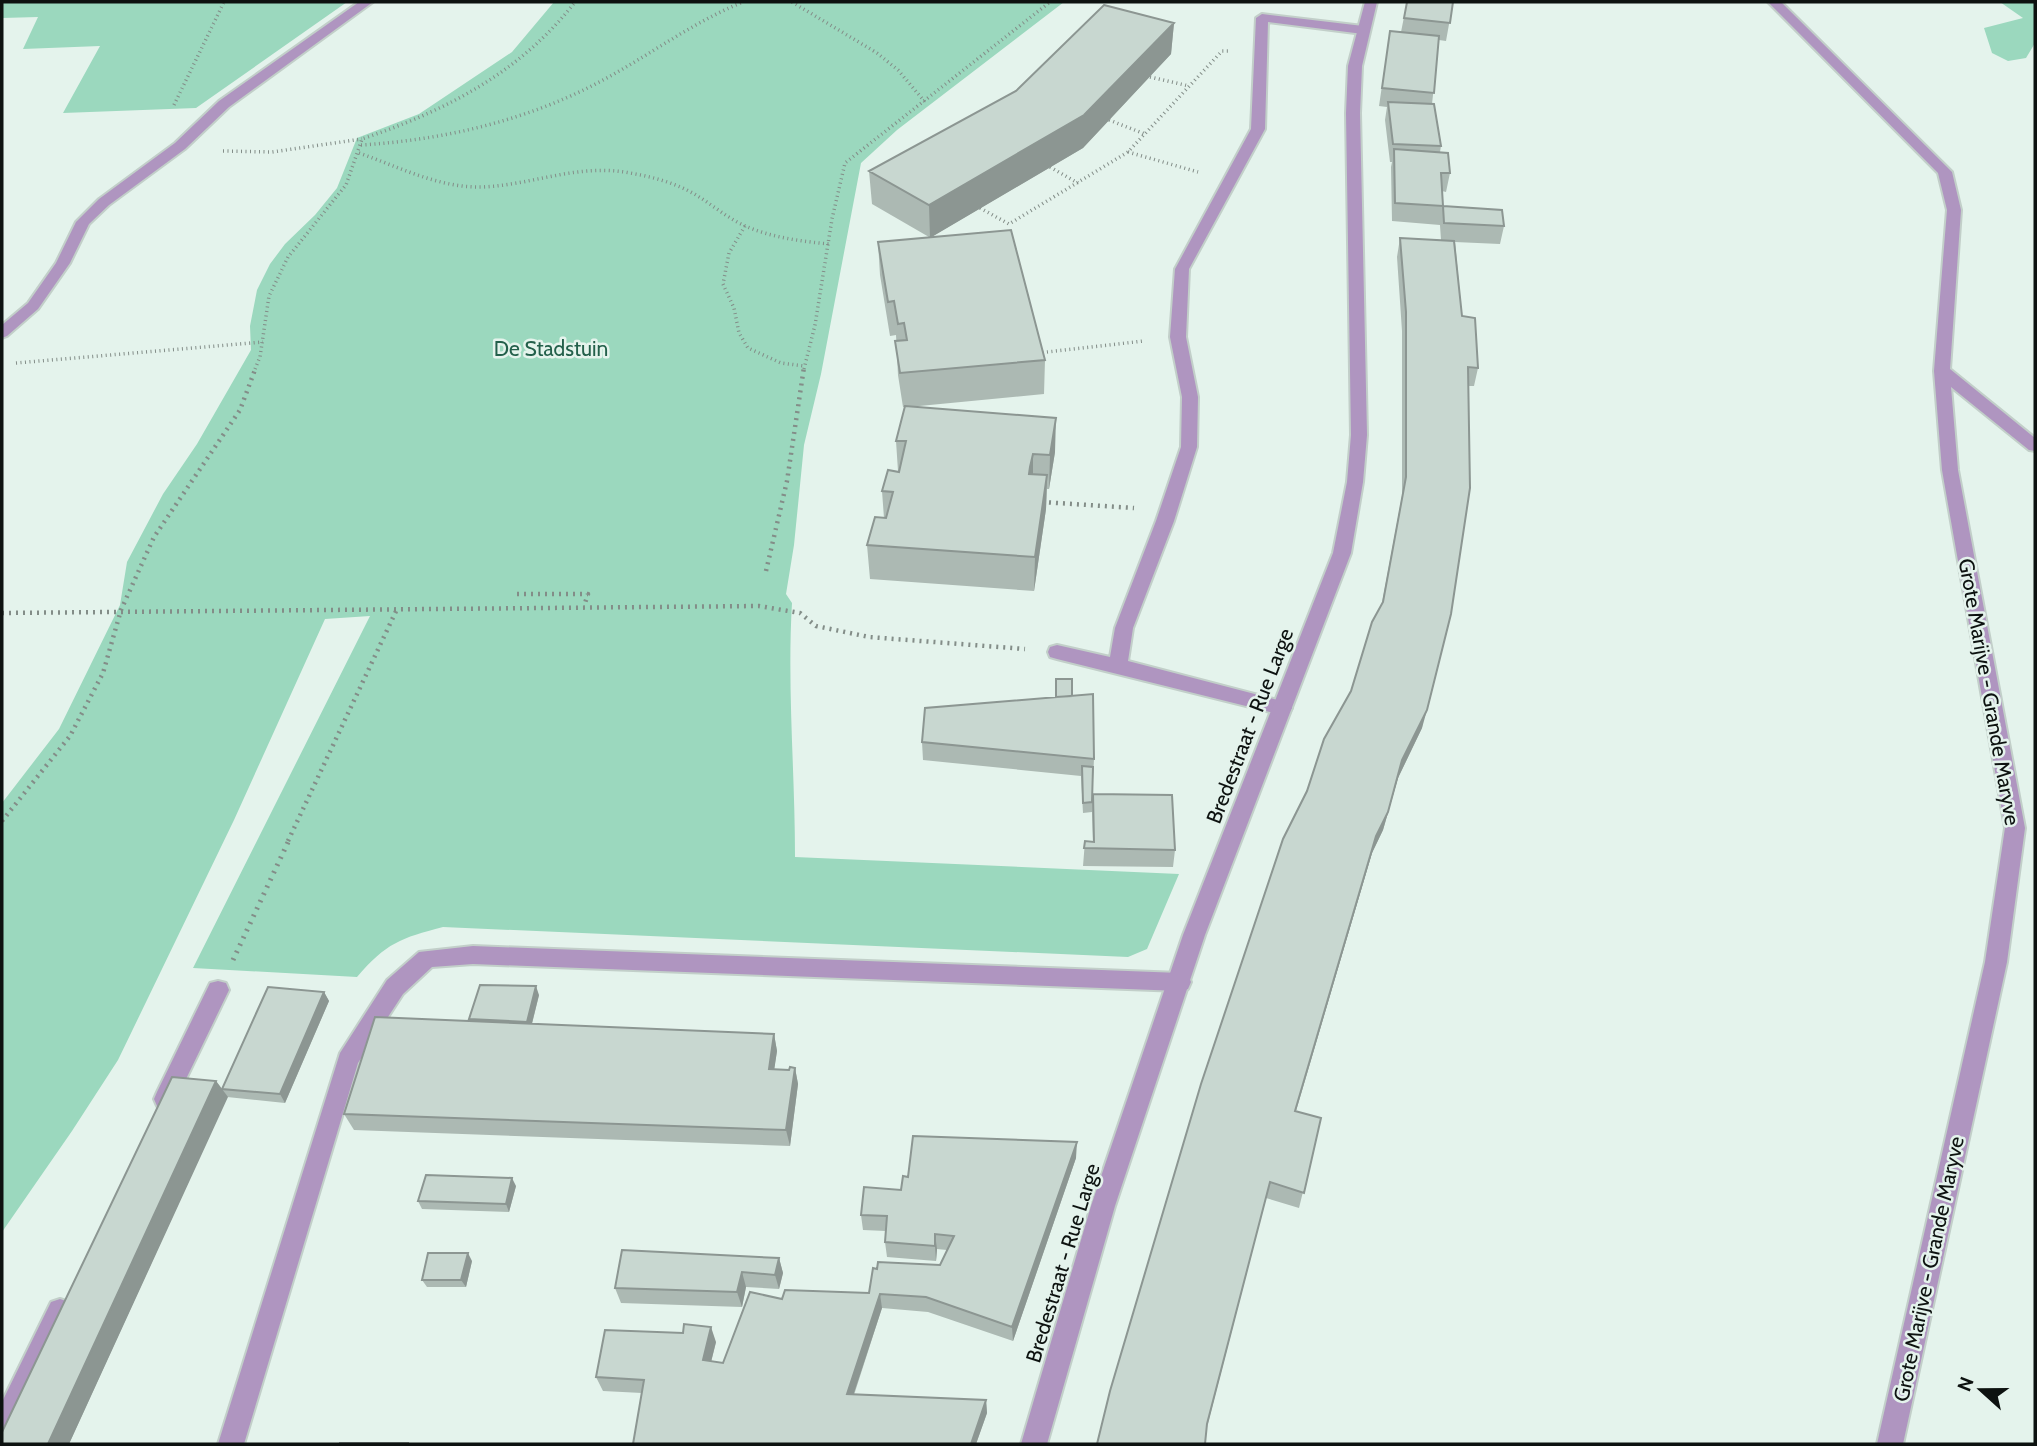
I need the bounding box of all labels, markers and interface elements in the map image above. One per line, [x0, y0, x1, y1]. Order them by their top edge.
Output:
park label: De Stadstuin [494, 336, 608, 361]
street label: Grote Marijve - Grande Maryve [1953, 557, 2025, 828]
street label: Bredestraat - Rue Large [1201, 625, 1298, 827]
street label: Grote Marijve - Grande Maryve [1888, 1134, 1970, 1404]
street label: Bredestraat - Rue Large [1020, 1160, 1105, 1365]
north arrow [1946, 1355, 2016, 1425]
text: N [1952, 1374, 1979, 1394]

